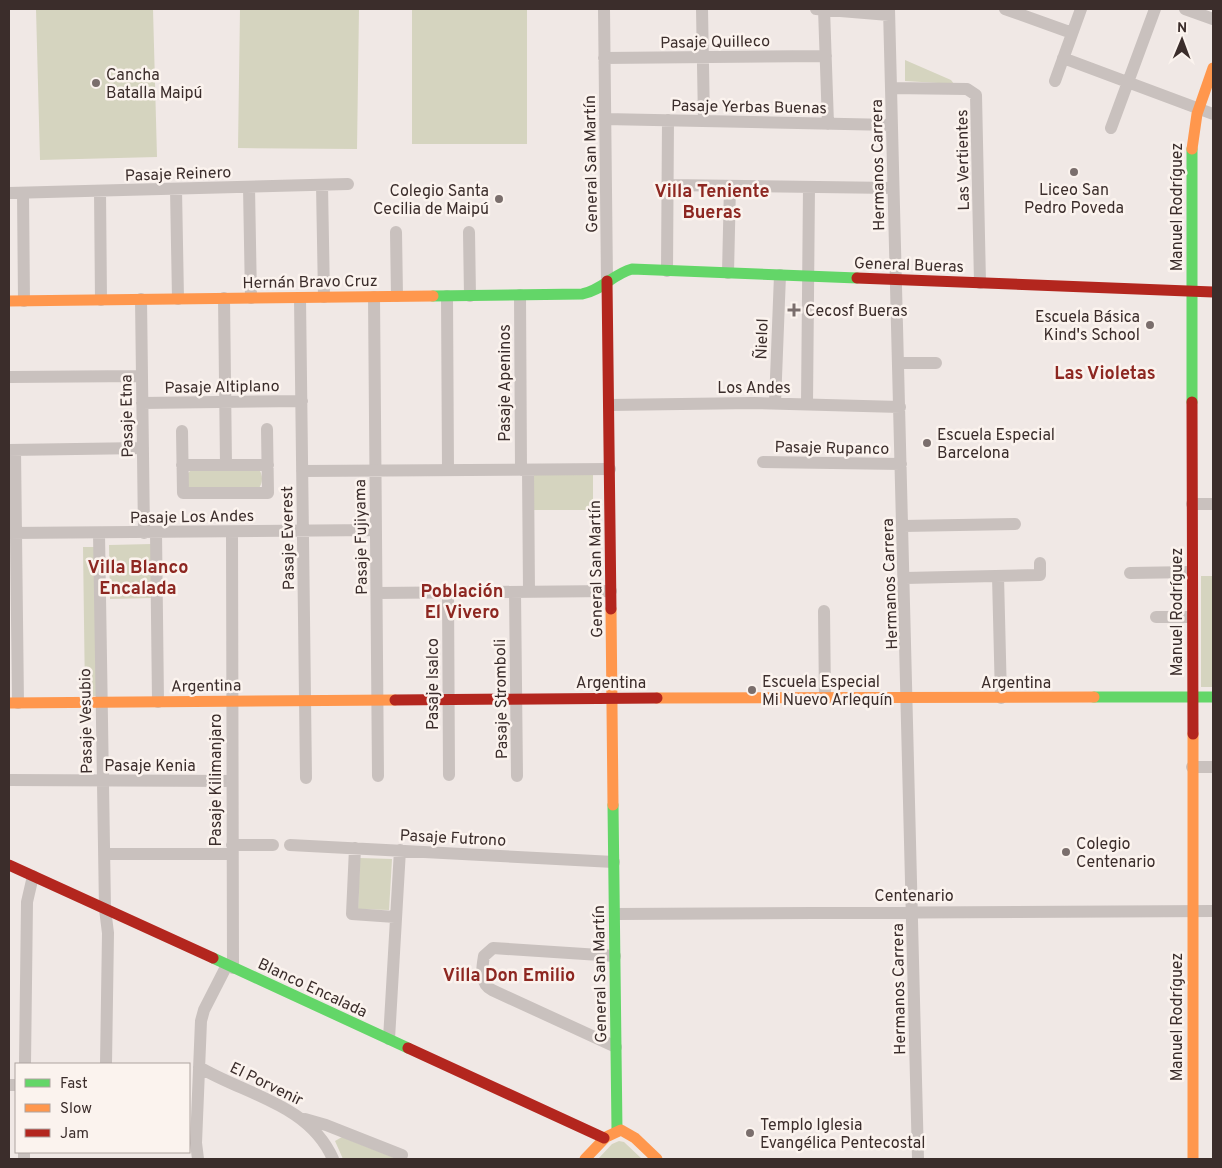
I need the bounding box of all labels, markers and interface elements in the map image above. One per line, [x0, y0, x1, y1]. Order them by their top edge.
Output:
north arrow [1157, 15, 1207, 65]
text: N [1177, 20, 1187, 37]
street label: Pasaje Quilleco [660, 32, 770, 54]
place label: Cancha Batalla Maipú [106, 66, 203, 104]
marker: Cancha Batalla Maipú [90, 77, 102, 89]
street label: General San Martín [581, 95, 603, 233]
street label: Pasaje Yerbas Buenas [671, 97, 827, 119]
street label: Hermanos Carrera [868, 99, 890, 231]
street label: Las Vertientes [953, 109, 975, 211]
street label: Manuel Rodríguez [1168, 143, 1188, 271]
street label: Pasaje Reinero [124, 163, 232, 187]
marker: Liceo San Pedro Poveda [1068, 166, 1080, 178]
district label: Villa Teniente Bueras [655, 181, 770, 225]
place label: Liceo San Pedro Poveda [1024, 181, 1124, 219]
place label: Colegio Santa Cecilia de Maipú [373, 182, 489, 220]
marker: Colegio Santa Cecilia de Maipú [493, 193, 505, 205]
street label: General Bueras [854, 254, 964, 278]
street label: Hernán Bravo Cruz [242, 272, 378, 294]
place label: Cecosf Bueras [805, 302, 908, 322]
marker: Cecosf Bueras [787, 303, 801, 317]
place label: Escuela Básica Kind's School [1035, 308, 1140, 346]
street label: Ñielol [749, 318, 774, 360]
marker: Escuela Básica Kind's School [1144, 319, 1156, 331]
street label: Pasaje Apeninos [496, 324, 516, 442]
district label: Las Violetas [1054, 363, 1156, 386]
street label: Pasaje Etna [117, 374, 139, 458]
street label: Pasaje Altiplano [164, 377, 280, 399]
street label: Los Andes [717, 379, 791, 399]
place label: Escuela Especial Barcelona [937, 426, 1055, 464]
marker: Escuela Especial Barcelona [921, 437, 933, 449]
street label: Pasaje Rupanco [775, 438, 889, 460]
street label: Pasaje Fujiyama [351, 479, 373, 595]
street label: Pasaje Everest [278, 486, 300, 590]
street label: General San Martín [586, 500, 608, 638]
street label: Pasaje Los Andes [130, 507, 254, 529]
street label: Hermanos Carrera [879, 518, 903, 650]
street label: Manuel Rodríguez [1168, 548, 1188, 676]
district label: Villa Blanco Encalada [88, 557, 188, 601]
district label: Población El Vivero [421, 581, 503, 625]
street label: Pasaje Isalco [424, 638, 444, 730]
street label: Pasaje Stromboli [491, 639, 513, 759]
street label: Pasaje Vesubio [76, 668, 98, 774]
place label: Escuela Especial Mi Nuevo Arlequín [762, 673, 893, 711]
street label: Argentina [576, 674, 646, 694]
street label: Argentina [981, 674, 1051, 694]
street label: Argentina [171, 676, 241, 698]
marker: Escuela Especial Mi Nuevo Arlequín [746, 684, 758, 696]
street label: Pasaje Kilimanjaro [207, 713, 227, 846]
street label: Pasaje Kenia [104, 757, 196, 777]
street label: Pasaje Futrono [399, 826, 507, 852]
place label: Colegio Centenario [1076, 835, 1156, 873]
marker: Colegio Centenario [1060, 846, 1072, 858]
street label: Centenario [874, 887, 954, 907]
street label: General San Martín [590, 905, 612, 1043]
street label: Hermanos Carrera [889, 923, 911, 1055]
street label: Manuel Rodríguez [1168, 953, 1188, 1081]
street label: Blanco Encalada [254, 955, 370, 1023]
district label: Villa Don Emilio [443, 965, 575, 988]
street label: El Porvenir [226, 1058, 306, 1111]
legend [15, 1063, 190, 1153]
text: Fast [60, 1075, 88, 1094]
text: Slow [60, 1100, 92, 1119]
place label: Templo Iglesia Evangélica Pentecostal [760, 1116, 925, 1154]
text: Jam [60, 1125, 89, 1144]
marker: Templo Iglesia Evangélica Pentecostal [744, 1127, 756, 1139]

